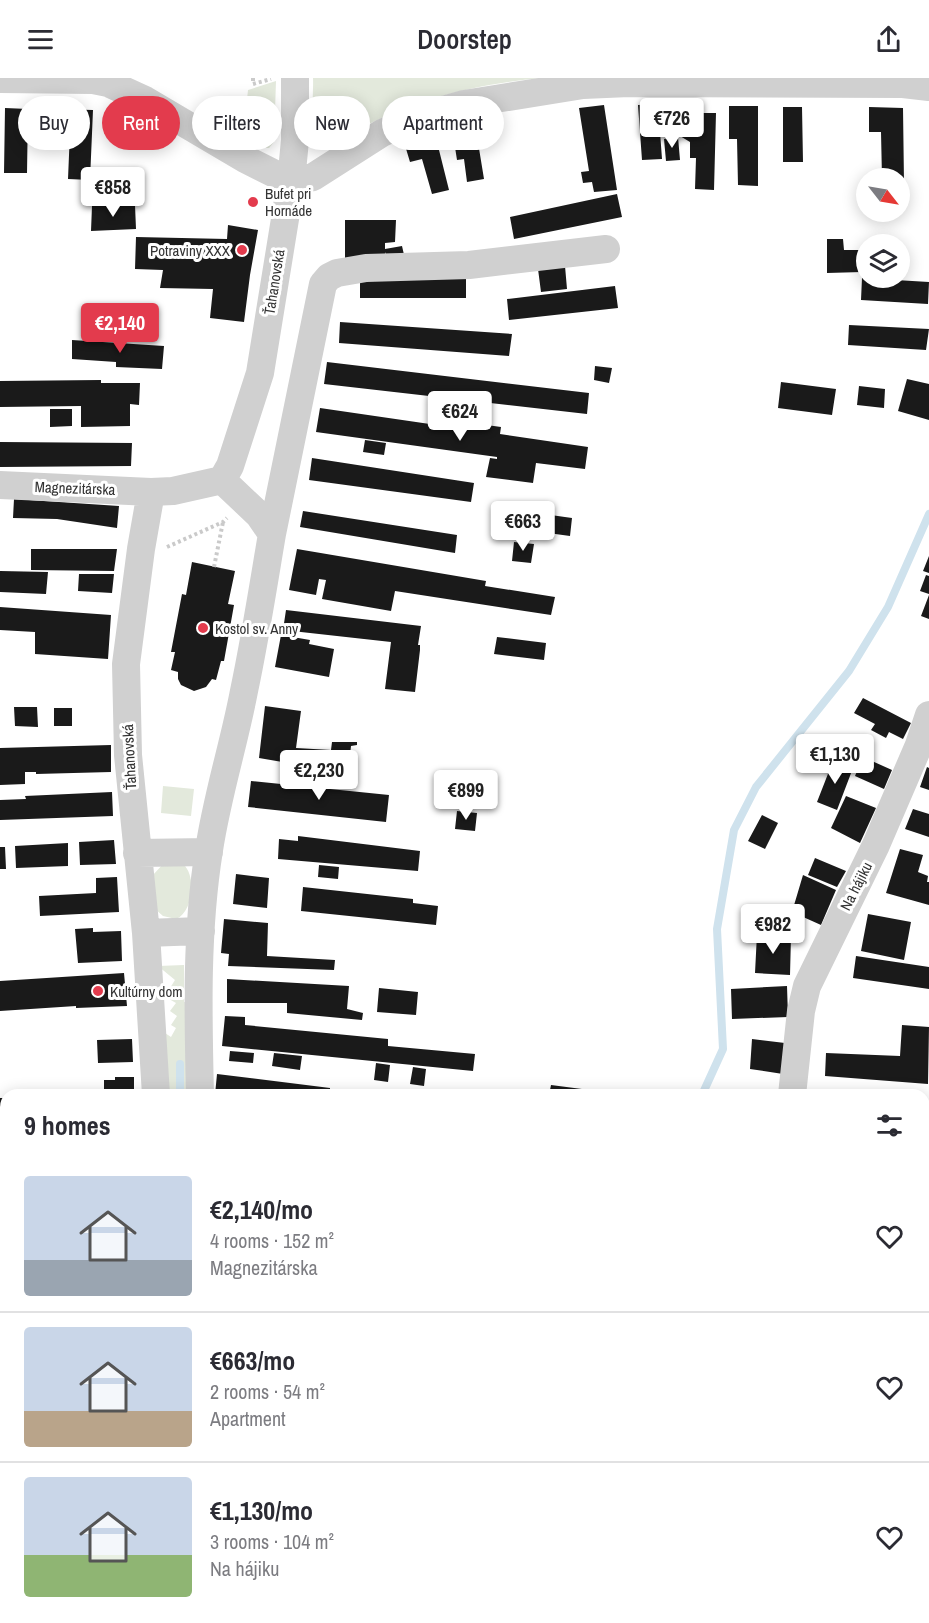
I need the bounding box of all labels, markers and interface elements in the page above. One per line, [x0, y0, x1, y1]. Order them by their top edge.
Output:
text: Doorstep [417, 21, 512, 57]
icon: menu [24, 23, 57, 56]
icon: share [872, 23, 905, 56]
chip: Buy [18, 96, 90, 150]
chip: Rent [102, 96, 180, 150]
chip: Filters [192, 96, 282, 150]
chip: New [294, 96, 370, 150]
chip: Apartment [382, 96, 504, 150]
pin: €726 [636, 98, 708, 149]
text: €726 [654, 104, 690, 131]
pin: €858 [77, 167, 149, 218]
north arrow [856, 168, 910, 222]
map controls [856, 168, 910, 288]
text: €858 [95, 173, 131, 200]
place label: Bufet pri Hornáde [265, 183, 312, 221]
marker: Bufet pri Hornáde [246, 195, 260, 209]
button: layers [856, 234, 910, 288]
place label: Potraviny XXX [150, 240, 231, 261]
marker: Potraviny XXX [235, 243, 249, 257]
street label: Ťahanovská [258, 248, 290, 316]
pin: €2,140 [71, 303, 169, 354]
text: €2,140 [95, 309, 145, 336]
pin: €624 [424, 391, 496, 442]
text: €624 [442, 397, 478, 424]
street label: Magnezitárska [34, 476, 116, 500]
pin: €663 [487, 501, 559, 552]
text: €663 [505, 507, 541, 534]
place label: Kostol sv. Anny [215, 618, 299, 639]
marker: Kostol sv. Anny [196, 621, 210, 635]
street label: Ťahanovská [117, 723, 141, 790]
pin: €1,130 [786, 734, 884, 785]
text: €1,130 [810, 740, 860, 767]
pin: €2,230 [270, 750, 368, 801]
text: €2,230 [294, 756, 344, 783]
pin: €899 [430, 770, 502, 821]
text: €899 [448, 776, 484, 803]
street label: Na hájiku [835, 858, 877, 914]
pin: €982 [737, 904, 809, 955]
text: €982 [755, 910, 791, 937]
place label: Kultúrny dom [110, 981, 182, 1002]
marker: Kultúrny dom [91, 984, 105, 998]
text: 9 homes [24, 1108, 111, 1143]
icon: filters [873, 1109, 906, 1142]
text: €2,140/mo [210, 1192, 313, 1227]
icon: home [72, 1200, 144, 1272]
icon: heart [873, 1220, 906, 1253]
text: 4 rooms · 152 m² [210, 1227, 334, 1254]
text: Magnezitárska [210, 1254, 318, 1281]
text: €663/mo [210, 1343, 295, 1378]
icon: home [72, 1351, 144, 1423]
icon: heart [873, 1371, 906, 1404]
text: 2 rooms · 54 m² [210, 1378, 325, 1405]
text: Apartment [210, 1405, 286, 1432]
text: €1,130/mo [210, 1493, 313, 1528]
icon: home [72, 1501, 144, 1573]
icon: heart [873, 1521, 906, 1554]
text: 3 rooms · 104 m² [210, 1528, 334, 1555]
text: Na hájiku [210, 1555, 279, 1582]

